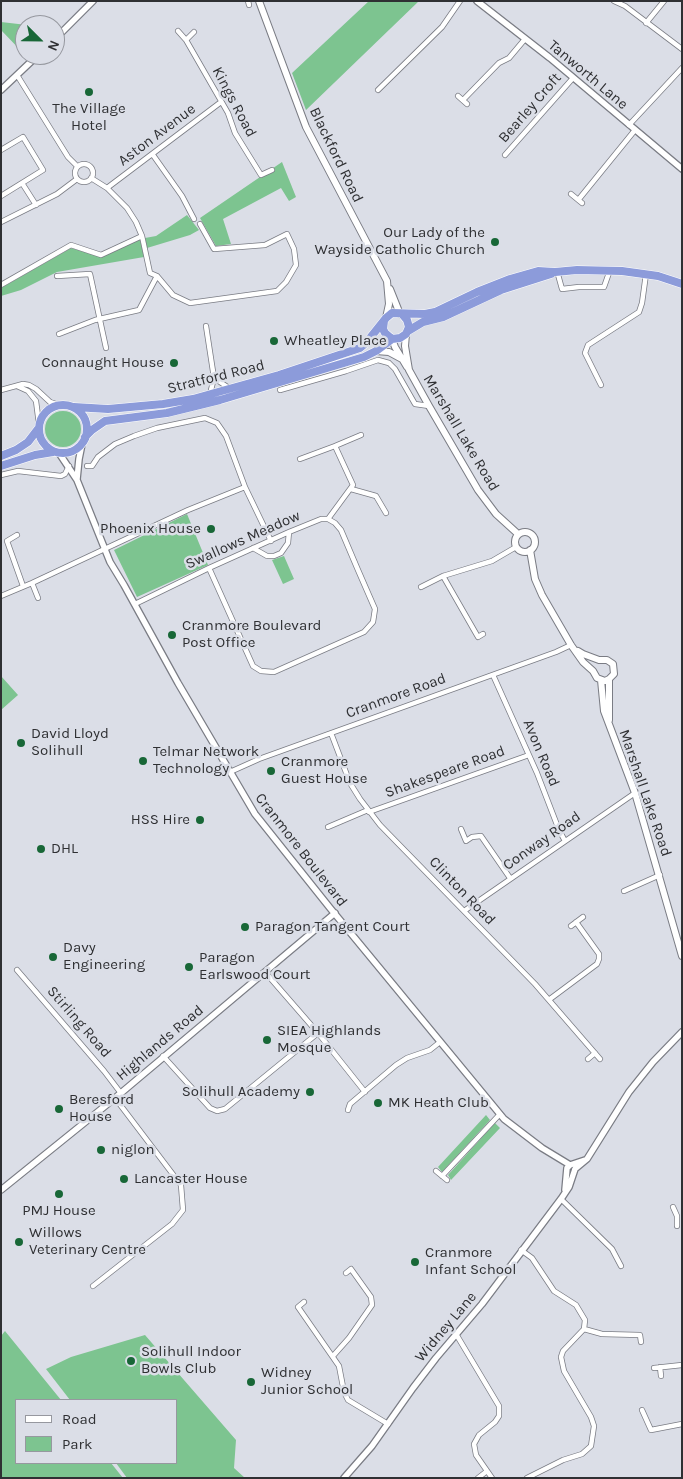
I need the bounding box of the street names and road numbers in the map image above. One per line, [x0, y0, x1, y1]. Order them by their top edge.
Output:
street label: Tanworth Lane [545, 37, 631, 113]
street label: Kings Road [208, 64, 260, 140]
street label: Bearley Croft [495, 69, 565, 147]
street label: Aston Avenue [115, 100, 199, 170]
street label: Blackford Road [305, 105, 367, 205]
street label: Stratford Road [165, 356, 267, 398]
street label: Marshall Lake Road [419, 371, 503, 495]
street label: Swallows Meadow [183, 507, 303, 573]
street label: Cranmore Road [343, 670, 449, 722]
street label: Avon Road [519, 717, 563, 789]
street label: Marshall Lake Road [615, 727, 675, 859]
street label: Shakespeare Road [383, 742, 507, 802]
street label: Cranmore Boulevard [251, 790, 351, 910]
street label: Conway Road [500, 808, 584, 874]
street label: Clinton Road [425, 853, 499, 929]
street label: Stirling Road [43, 983, 115, 1061]
street label: Highlands Road [113, 1001, 207, 1085]
street label: Widney Lane [411, 1288, 481, 1366]

